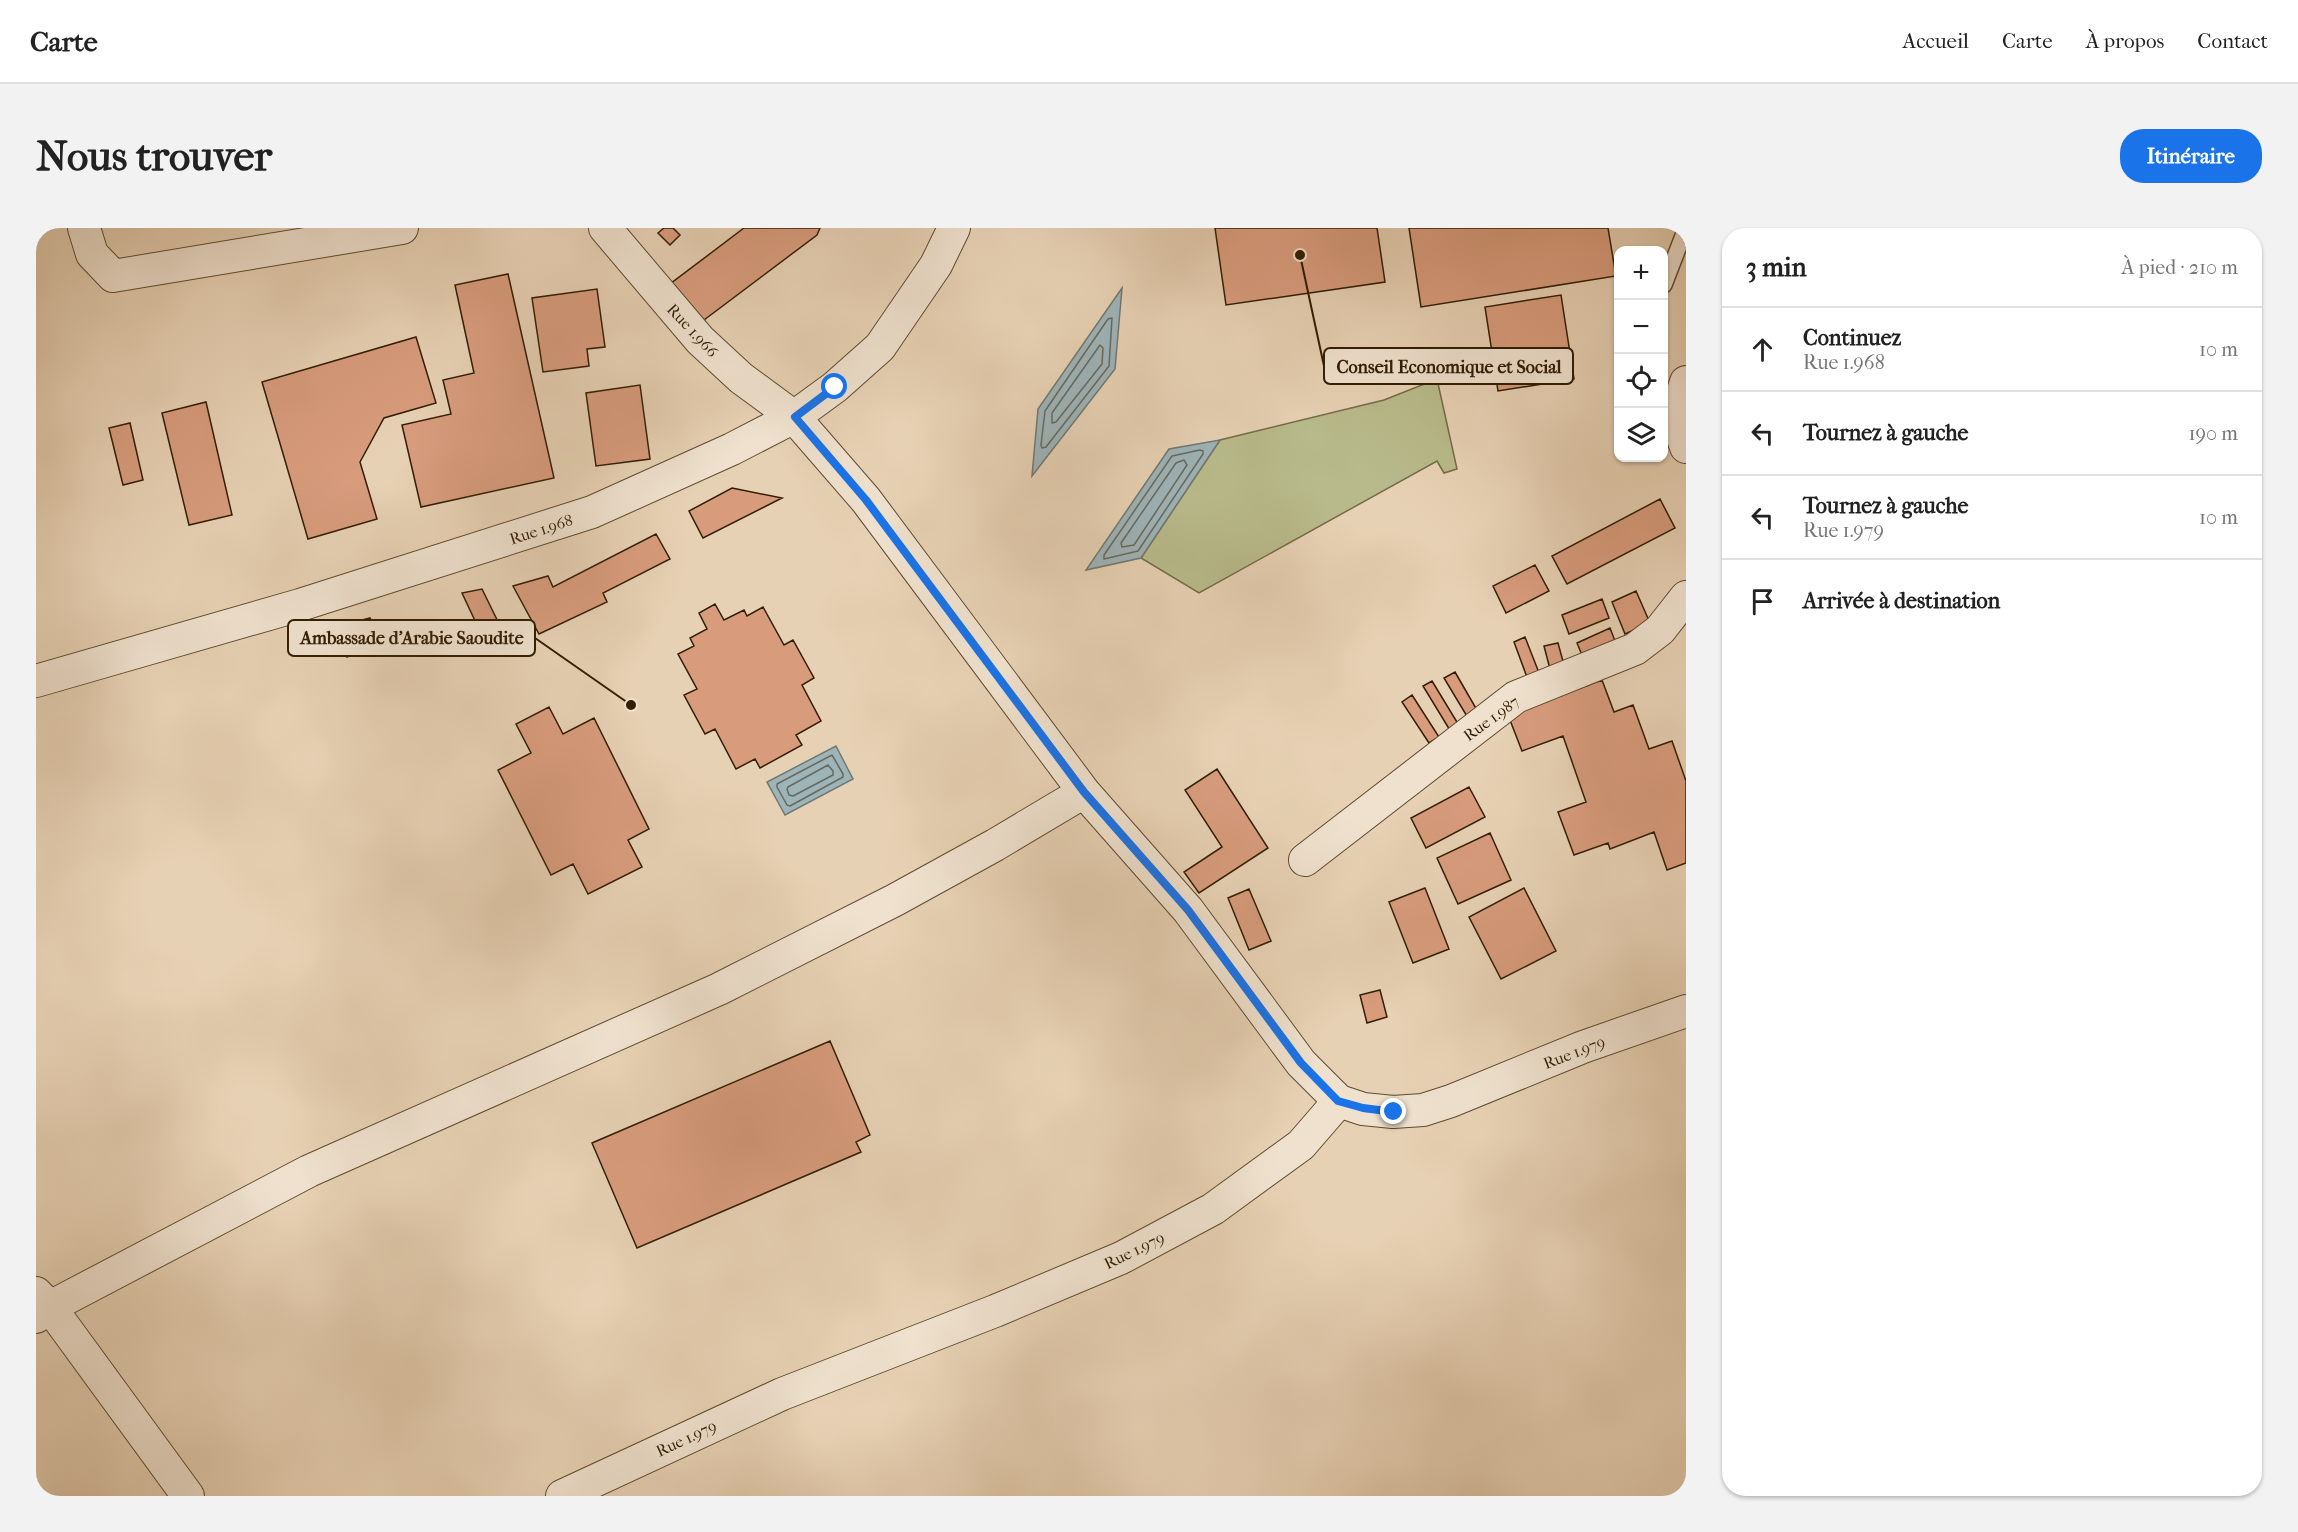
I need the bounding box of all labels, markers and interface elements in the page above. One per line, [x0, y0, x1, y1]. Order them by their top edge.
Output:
text: Carte [30, 25, 98, 58]
text: Accueil [1903, 29, 1969, 53]
text: Carte [2002, 29, 2053, 53]
text: À propos [2086, 29, 2164, 53]
text: Contact [2197, 29, 2268, 53]
button: Itinéraire [2120, 129, 2262, 183]
text: Nous trouver [36, 132, 272, 181]
map controls [1614, 246, 1668, 462]
button: + [1614, 246, 1668, 300]
text: 3 min [1746, 252, 1807, 283]
text: À pied · 210 m [2122, 256, 2238, 279]
street label: Rue 1.966 [663, 300, 722, 361]
button: − [1614, 300, 1668, 354]
text: Continuez [1803, 325, 1901, 351]
icon: ahead [1746, 333, 1779, 366]
text: 10 m [2199, 338, 2238, 361]
callout: Conseil Economique et Social [1324, 348, 1573, 384]
text: Rue 1.968 [1803, 351, 1885, 374]
button: locate [1614, 354, 1668, 408]
text: Conseil Economique et Social [1336, 357, 1563, 378]
route start [821, 373, 847, 399]
button: layers [1614, 408, 1668, 462]
icon: left [1746, 417, 1779, 450]
text: Tournez à gauche [1803, 420, 1968, 446]
text: 190 m [2188, 422, 2238, 445]
text: Tournez à gauche [1803, 493, 1968, 519]
icon: left [1746, 501, 1779, 534]
text: 10 m [2199, 506, 2238, 529]
street label: Rue 1.968 [507, 510, 575, 549]
text: Rue 1.979 [1803, 519, 1884, 542]
icon: arrive [1746, 585, 1779, 618]
text: Arrivée à destination [1803, 588, 2000, 614]
callout: Ambassade d'Arabie Saoudite [288, 620, 535, 656]
text: Ambassade d'Arabie Saoudite [299, 628, 524, 649]
street label: Rue 1.987 [1460, 692, 1523, 745]
street label: Rue 1.979 [1541, 1032, 1608, 1073]
route end [1380, 1098, 1406, 1124]
street label: Rue 1.979 [1101, 1228, 1167, 1273]
street label: Rue 1.979 [653, 1416, 720, 1461]

